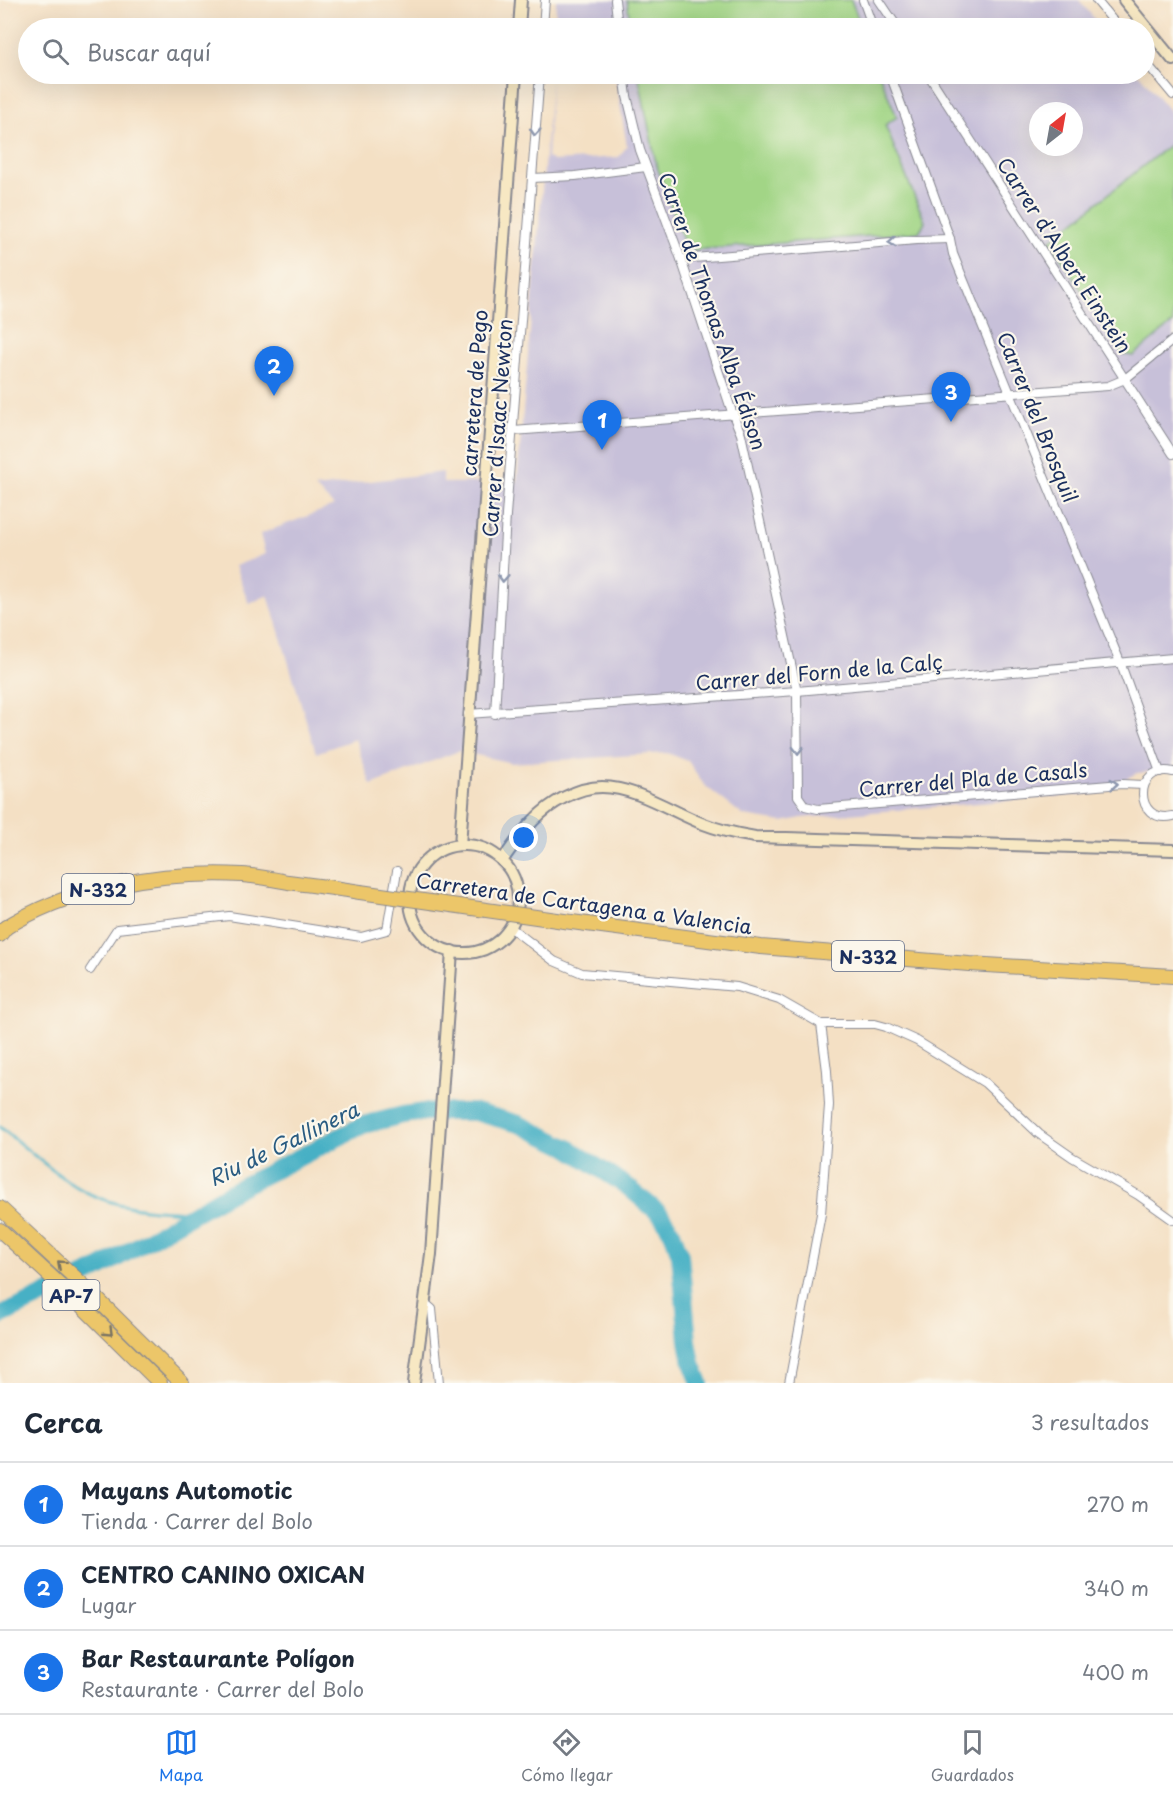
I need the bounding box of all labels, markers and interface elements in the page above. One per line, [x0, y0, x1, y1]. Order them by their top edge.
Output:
search box [18, 18, 1155, 84]
icon: search [39, 35, 72, 68]
text: Buscar aquí [87, 35, 211, 68]
north arrow [1029, 102, 1083, 156]
one-way arrow [529, 127, 542, 136]
street label: Carrer d'Albert Einstein [990, 151, 1140, 359]
street label: Carrer de Thomas Alba Édison [651, 168, 775, 454]
one-way arrow [887, 235, 896, 248]
street label: carretera de Pego [453, 309, 495, 477]
street label: Carrer d'Isaac Newton [474, 318, 520, 538]
street label: Carrer del Brosquil [990, 327, 1086, 507]
pin: 2 [254, 346, 294, 396]
pin: 3 [932, 372, 970, 422]
pin: 1 [582, 400, 622, 450]
one-way arrow [496, 573, 509, 582]
street label: Carrer del Forn de la Calç [694, 646, 944, 698]
one-way arrow [792, 745, 804, 754]
street label: Carrer del Pla de Casals [858, 754, 1088, 804]
one-way arrow [1110, 778, 1119, 791]
your location [509, 823, 538, 852]
street label: Carretera de Cartagena a Valencia [414, 865, 755, 942]
road number: N-332 [62, 874, 134, 904]
road number: N-332 [832, 941, 904, 971]
water label: Riu de Gallinera [202, 1092, 365, 1193]
one-way arrow [57, 1260, 68, 1271]
road number: AP-7 [42, 1280, 100, 1310]
one-way arrow [101, 1324, 112, 1335]
text: Cerca [24, 1403, 103, 1442]
text: 3 resultados [1031, 1407, 1149, 1437]
text: Mayans Automotic [81, 1473, 292, 1506]
text: 1 [39, 1489, 48, 1519]
text: 270 m [1086, 1489, 1149, 1519]
text: Tienda · Carrer del Bolo [81, 1506, 313, 1536]
text: CENTRO CANINO OXICAN [81, 1557, 365, 1590]
text: 2 [36, 1573, 51, 1603]
text: 340 m [1084, 1573, 1149, 1603]
text: Lugar [81, 1590, 136, 1620]
text: Bar Restaurante Polígon [81, 1641, 355, 1674]
text: 3 [37, 1657, 50, 1687]
text: 400 m [1082, 1657, 1149, 1687]
text: Restaurante · Carrer del Bolo [81, 1674, 364, 1704]
tab: Mapa [159, 1726, 203, 1786]
tab: Cómo llegar [521, 1726, 613, 1786]
tab: Guardados [931, 1726, 1014, 1786]

